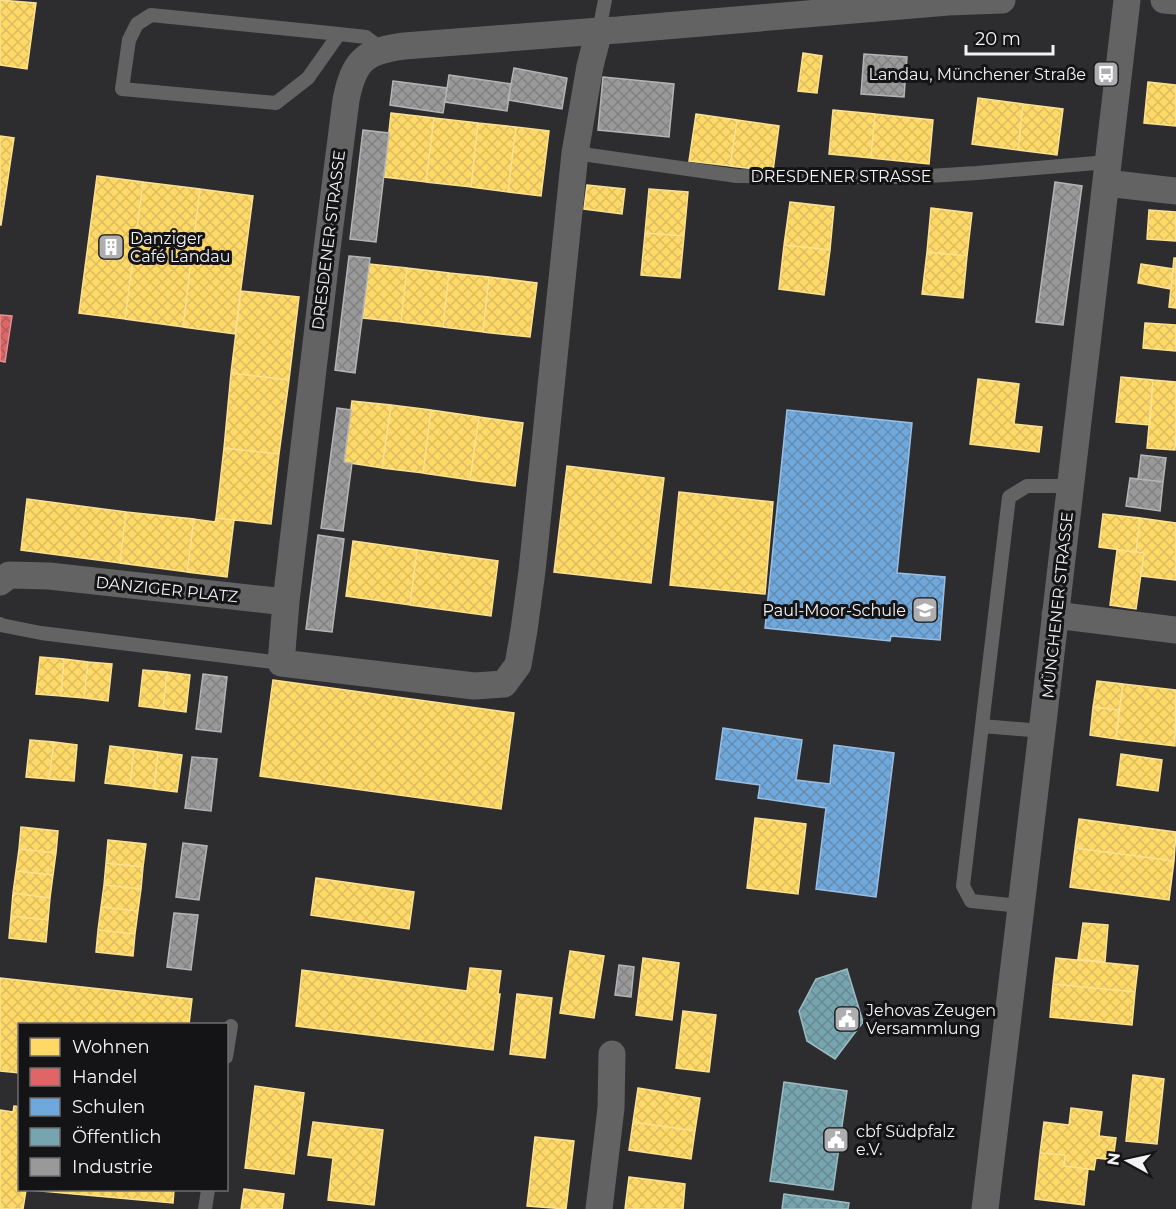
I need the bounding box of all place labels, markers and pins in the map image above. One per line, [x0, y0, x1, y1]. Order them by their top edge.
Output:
bus stop icon: Landau, Münchener Straße [1091, 59, 1121, 89]
place label: Landau, Münchener Straße [869, 65, 1086, 84]
place label: Danziger Café Landau [130, 229, 231, 266]
building icon: Danziger Café Landau [96, 232, 126, 262]
school or university icon: Paul-Moor-Schule [910, 595, 940, 625]
place label: Paul-Moor-Schule [762, 601, 906, 620]
place label: Jehovas Zeugen Versammlung [865, 1001, 996, 1038]
public building icon: Jehovas Zeugen Versammlung [832, 1004, 862, 1034]
place label: cbf Südpfalz e.V. [856, 1122, 955, 1159]
public building icon: cbf Südpfalz e.V. [821, 1125, 851, 1155]

